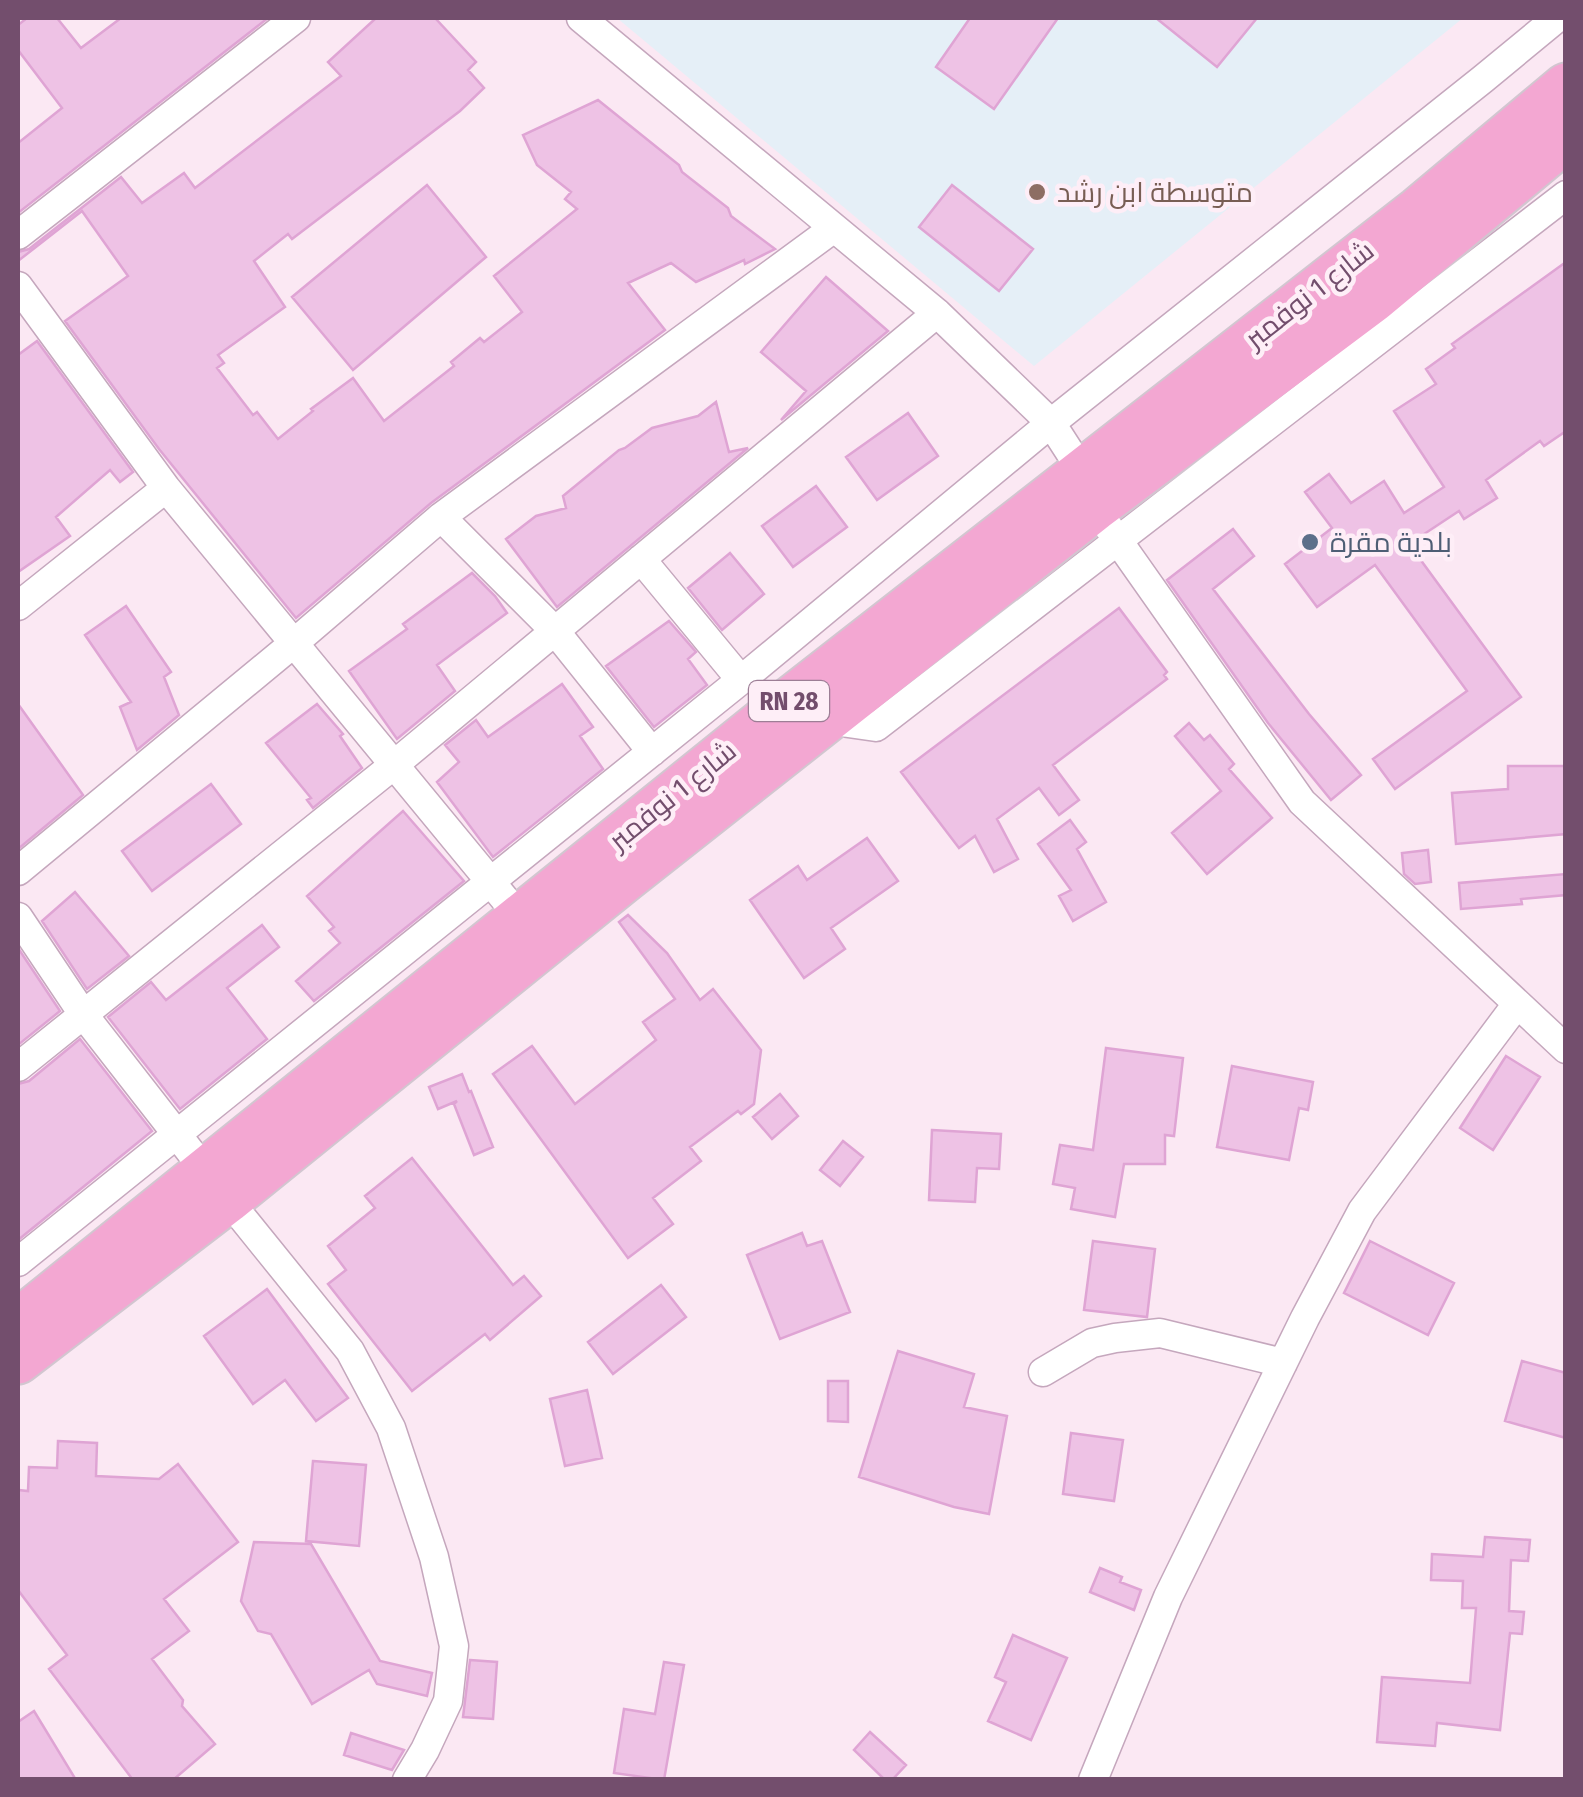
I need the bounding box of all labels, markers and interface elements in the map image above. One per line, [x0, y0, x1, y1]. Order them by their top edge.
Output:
place label: متوسطة ابن رشد [1057, 176, 1253, 209]
marker: متوسطة ابن رشد [1026, 181, 1048, 203]
street label: شارع 1 نوفمبر [1237, 234, 1382, 358]
place label: بلدية مقرة [1330, 526, 1452, 559]
marker: بلدية مقرة [1299, 531, 1321, 553]
road number: RN 28 [749, 681, 829, 721]
street label: شارع 1 نوفمبر [600, 734, 744, 860]

